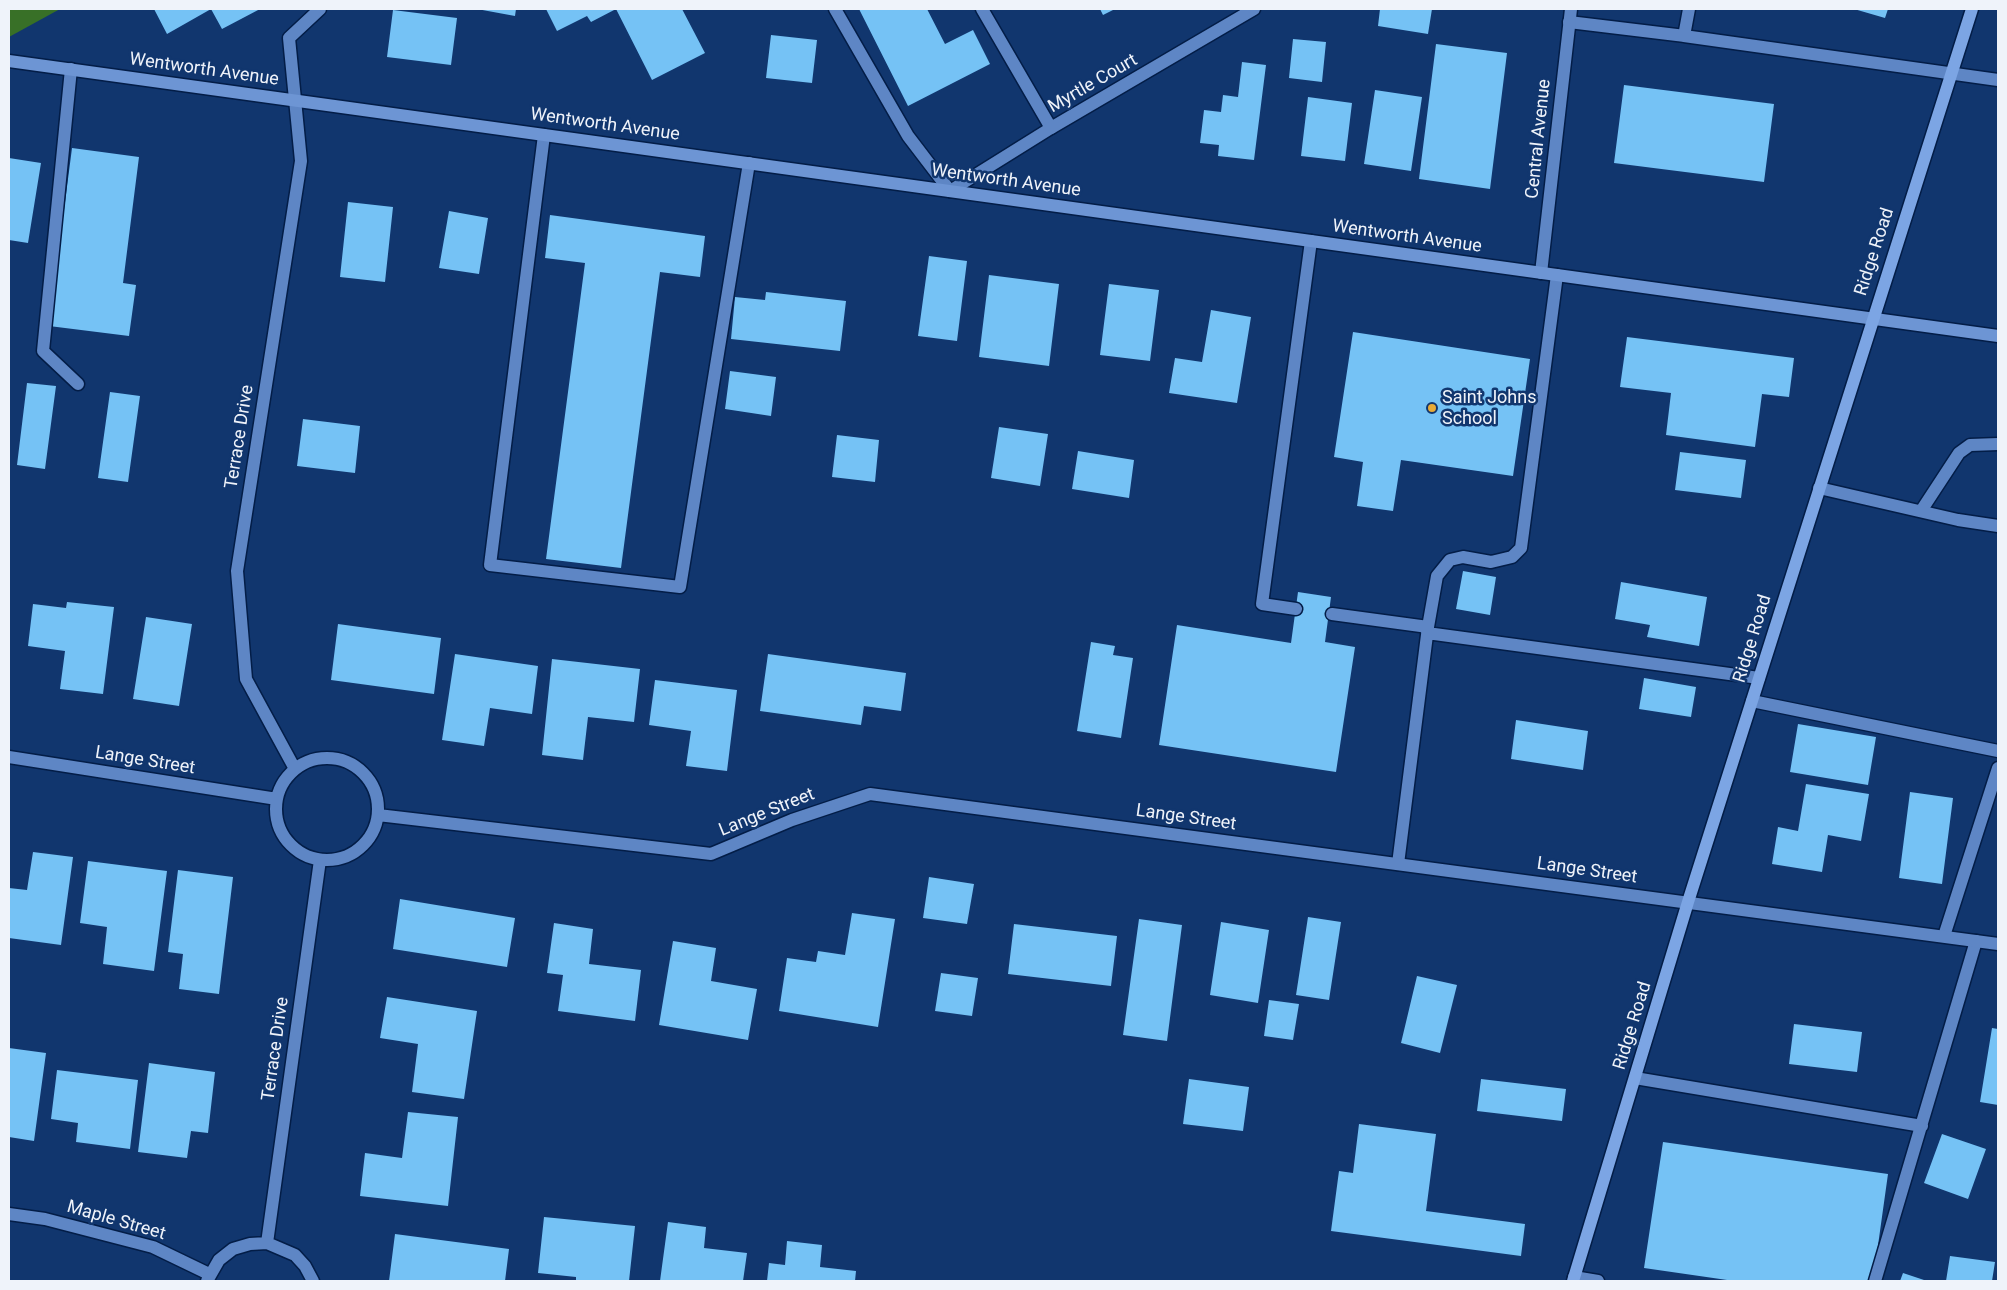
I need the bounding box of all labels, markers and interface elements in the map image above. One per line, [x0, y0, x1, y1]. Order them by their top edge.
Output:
street label: Wentworth Avenue [128, 49, 280, 91]
street label: Myrtle Court [1045, 50, 1141, 118]
street label: Central Avenue [1522, 78, 1556, 200]
street label: Wentworth Avenue [529, 104, 681, 146]
street label: Wentworth Avenue [930, 160, 1082, 202]
street label: Ridge Road [1851, 205, 1899, 299]
street label: Wentworth Avenue [1331, 216, 1483, 258]
street label: Terrace Drive [221, 383, 259, 491]
place label: Saint Johns School [1442, 387, 1536, 429]
marker: Saint Johns School [1426, 402, 1438, 414]
street label: Ridge Road [1729, 592, 1777, 686]
street label: Lange Street [93, 742, 197, 780]
street label: Lange Street [716, 784, 818, 842]
street label: Lange Street [1134, 800, 1238, 836]
street label: Lange Street [1535, 853, 1639, 889]
street label: Ridge Road [1609, 979, 1657, 1073]
street label: Terrace Drive [258, 996, 294, 1102]
street label: Maple Street [64, 1197, 168, 1245]

